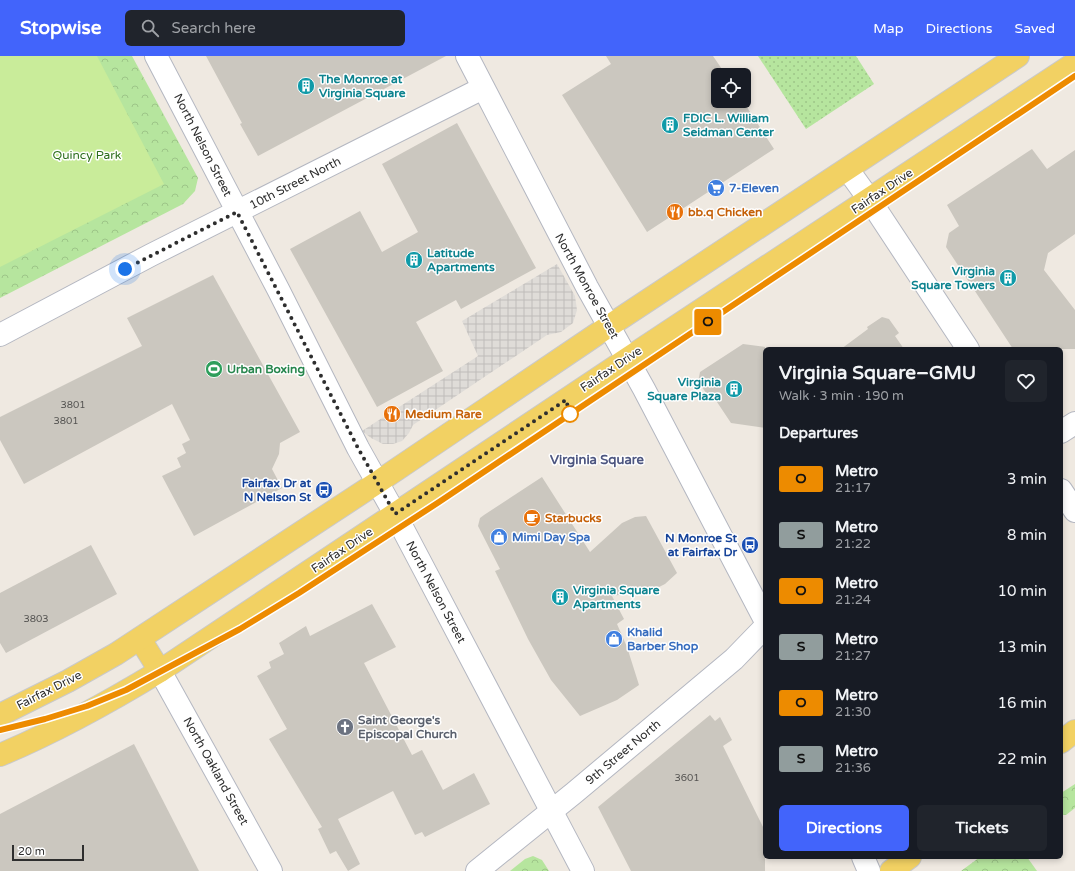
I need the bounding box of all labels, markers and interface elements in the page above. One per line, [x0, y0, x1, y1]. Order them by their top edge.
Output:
search box [125, 10, 405, 46]
text: Stopwise [20, 17, 101, 39]
icon: search [139, 17, 161, 39]
text: Search here [171, 19, 256, 37]
text: Map [873, 20, 904, 37]
text: Directions [926, 20, 993, 37]
text: Saved [1015, 20, 1055, 37]
map controls [711, 68, 751, 108]
button: locate [711, 68, 751, 108]
place label: The Monroe at Virginia Square [318, 72, 406, 101]
building icon: The Monroe at Virginia Square [296, 76, 316, 96]
street label: North Nelson Street [171, 91, 235, 199]
place label: FDIC L. William Seidman Center [683, 111, 774, 139]
building icon: FDIC L. William Seidman Center [660, 115, 680, 135]
park label: Quincy Park [53, 148, 122, 162]
street label: 10th Street North [247, 154, 343, 212]
street label: Fairfax Drive [849, 165, 916, 217]
supermarket icon: 7-Eleven [706, 178, 726, 198]
place label: 7-Eleven [729, 181, 779, 195]
restaurant icon: bb.q Chicken [665, 202, 685, 222]
place label: bb.q Chicken [688, 205, 762, 220]
street label: North Monroe Street [552, 231, 622, 341]
place label: Latitude Apartments [427, 246, 495, 275]
building icon: Latitude Apartments [404, 250, 424, 270]
your location [115, 259, 135, 279]
place label: Virginia Square Towers [911, 264, 995, 293]
building icon: Virginia Square Towers [998, 268, 1018, 288]
line badge: O [695, 309, 721, 335]
text: O [702, 313, 714, 330]
street label: Fairfax Drive [578, 343, 645, 395]
sports icon: Urban Boxing [204, 359, 224, 379]
button: heart [1005, 360, 1047, 402]
place label: Urban Boxing [227, 362, 305, 377]
text: Virginia Square–GMU [779, 362, 976, 384]
place label: Virginia Square Plaza [647, 375, 721, 404]
building icon: Virginia Square Plaza [724, 379, 744, 399]
text: Walk · 3 min · 190 m [779, 388, 904, 404]
house number: 3801 [60, 399, 86, 411]
restaurant icon: Medium Rare [382, 404, 402, 424]
unlabelled marker [561, 405, 579, 423]
place label: Medium Rare [405, 407, 482, 421]
house number: 3801 [53, 415, 79, 427]
text: Departures [779, 424, 858, 442]
district label: Virginia Square [550, 452, 645, 468]
text: Metro [835, 462, 878, 480]
text: O [795, 470, 807, 487]
text: 3 min [1007, 470, 1047, 488]
place label: Fairfax Dr at N Nelson St [242, 476, 311, 504]
bus stop icon: Fairfax Dr at N Nelson St [314, 480, 334, 500]
text: 21:17 [835, 480, 871, 496]
cafe icon: Starbucks [522, 508, 542, 528]
place label: Starbucks [545, 511, 602, 525]
text: Metro [835, 518, 878, 536]
street label: Fairfax Drive [309, 524, 376, 576]
text: S [797, 526, 805, 543]
text: 8 min [1007, 526, 1047, 544]
shop icon: Mimi Day Spa [489, 527, 509, 547]
place label: Mimi Day Spa [512, 530, 591, 545]
place label: N Monroe St at Fairfax Dr [665, 531, 737, 559]
bus stop icon: N Monroe St at Fairfax Dr [740, 535, 760, 555]
text: 21:22 [835, 536, 871, 552]
street label: North Nelson Street [403, 539, 469, 646]
text: Metro [835, 574, 878, 592]
text: O [795, 582, 807, 599]
text: 10 min [998, 582, 1047, 600]
place label: Virginia Square Apartments [573, 583, 660, 612]
building icon: Virginia Square Apartments [550, 587, 570, 607]
text: 21:24 [835, 592, 871, 608]
house number: 3803 [23, 613, 49, 625]
place label: Khalid Barber Shop [627, 625, 699, 654]
shop icon: Khalid Barber Shop [604, 629, 624, 649]
text: Metro [835, 630, 878, 648]
text: S [797, 638, 805, 655]
text: 13 min [998, 638, 1047, 656]
text: 21:27 [835, 648, 871, 664]
street label: Fairfax Drive [14, 668, 84, 712]
text: Metro [835, 686, 878, 704]
text: O [795, 694, 807, 711]
text: 16 min [998, 694, 1047, 712]
text: 21:30 [835, 704, 871, 720]
place label: Saint George's Episcopal Church [358, 713, 457, 742]
street label: North Oakland Street [180, 715, 252, 828]
church icon: Saint George's Episcopal Church [335, 717, 355, 737]
street label: 9th Street North [583, 717, 663, 787]
text: Metro [835, 742, 878, 760]
text: S [797, 750, 805, 767]
text: 22 min [998, 750, 1047, 768]
text: 21:36 [835, 760, 871, 776]
house number: 3601 [674, 772, 700, 784]
button: Directions [779, 805, 909, 851]
button: Tickets [917, 805, 1047, 851]
scale bar [12, 843, 84, 862]
text: 20 m [18, 845, 45, 858]

